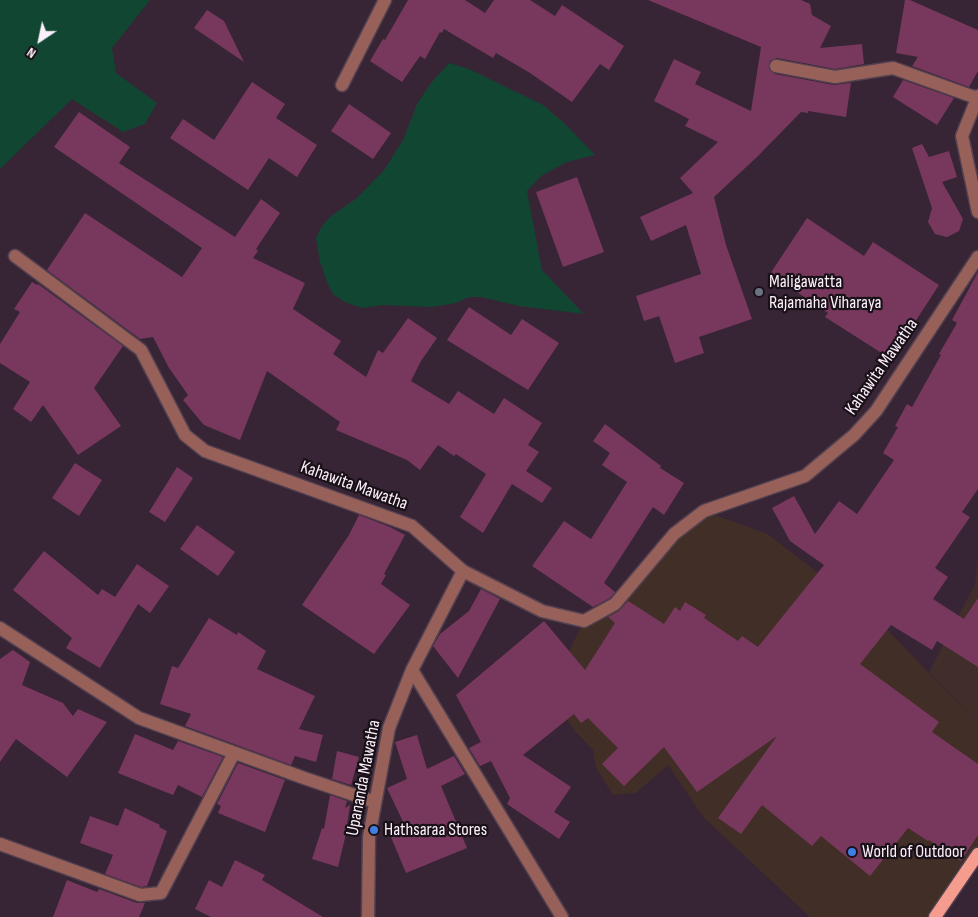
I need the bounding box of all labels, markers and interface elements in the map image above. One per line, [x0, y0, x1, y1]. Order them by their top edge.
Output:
north arrow [15, 15, 65, 65]
text: N [23, 44, 39, 62]
place label: Maligawatta Rajamaha Viharaya [769, 271, 882, 314]
marker: Maligawatta Rajamaha Viharaya [753, 286, 765, 298]
street label: Kahawita Mawatha [841, 315, 923, 419]
street label: Kahawita Mawatha [297, 457, 411, 515]
street label: Upananda Mawatha [342, 718, 386, 838]
place label: Hathsaraa Stores [384, 819, 487, 841]
marker: Hathsaraa Stores [368, 824, 380, 836]
place label: World of Outdoor [862, 841, 965, 863]
marker: World of Outdoor [846, 846, 858, 858]

